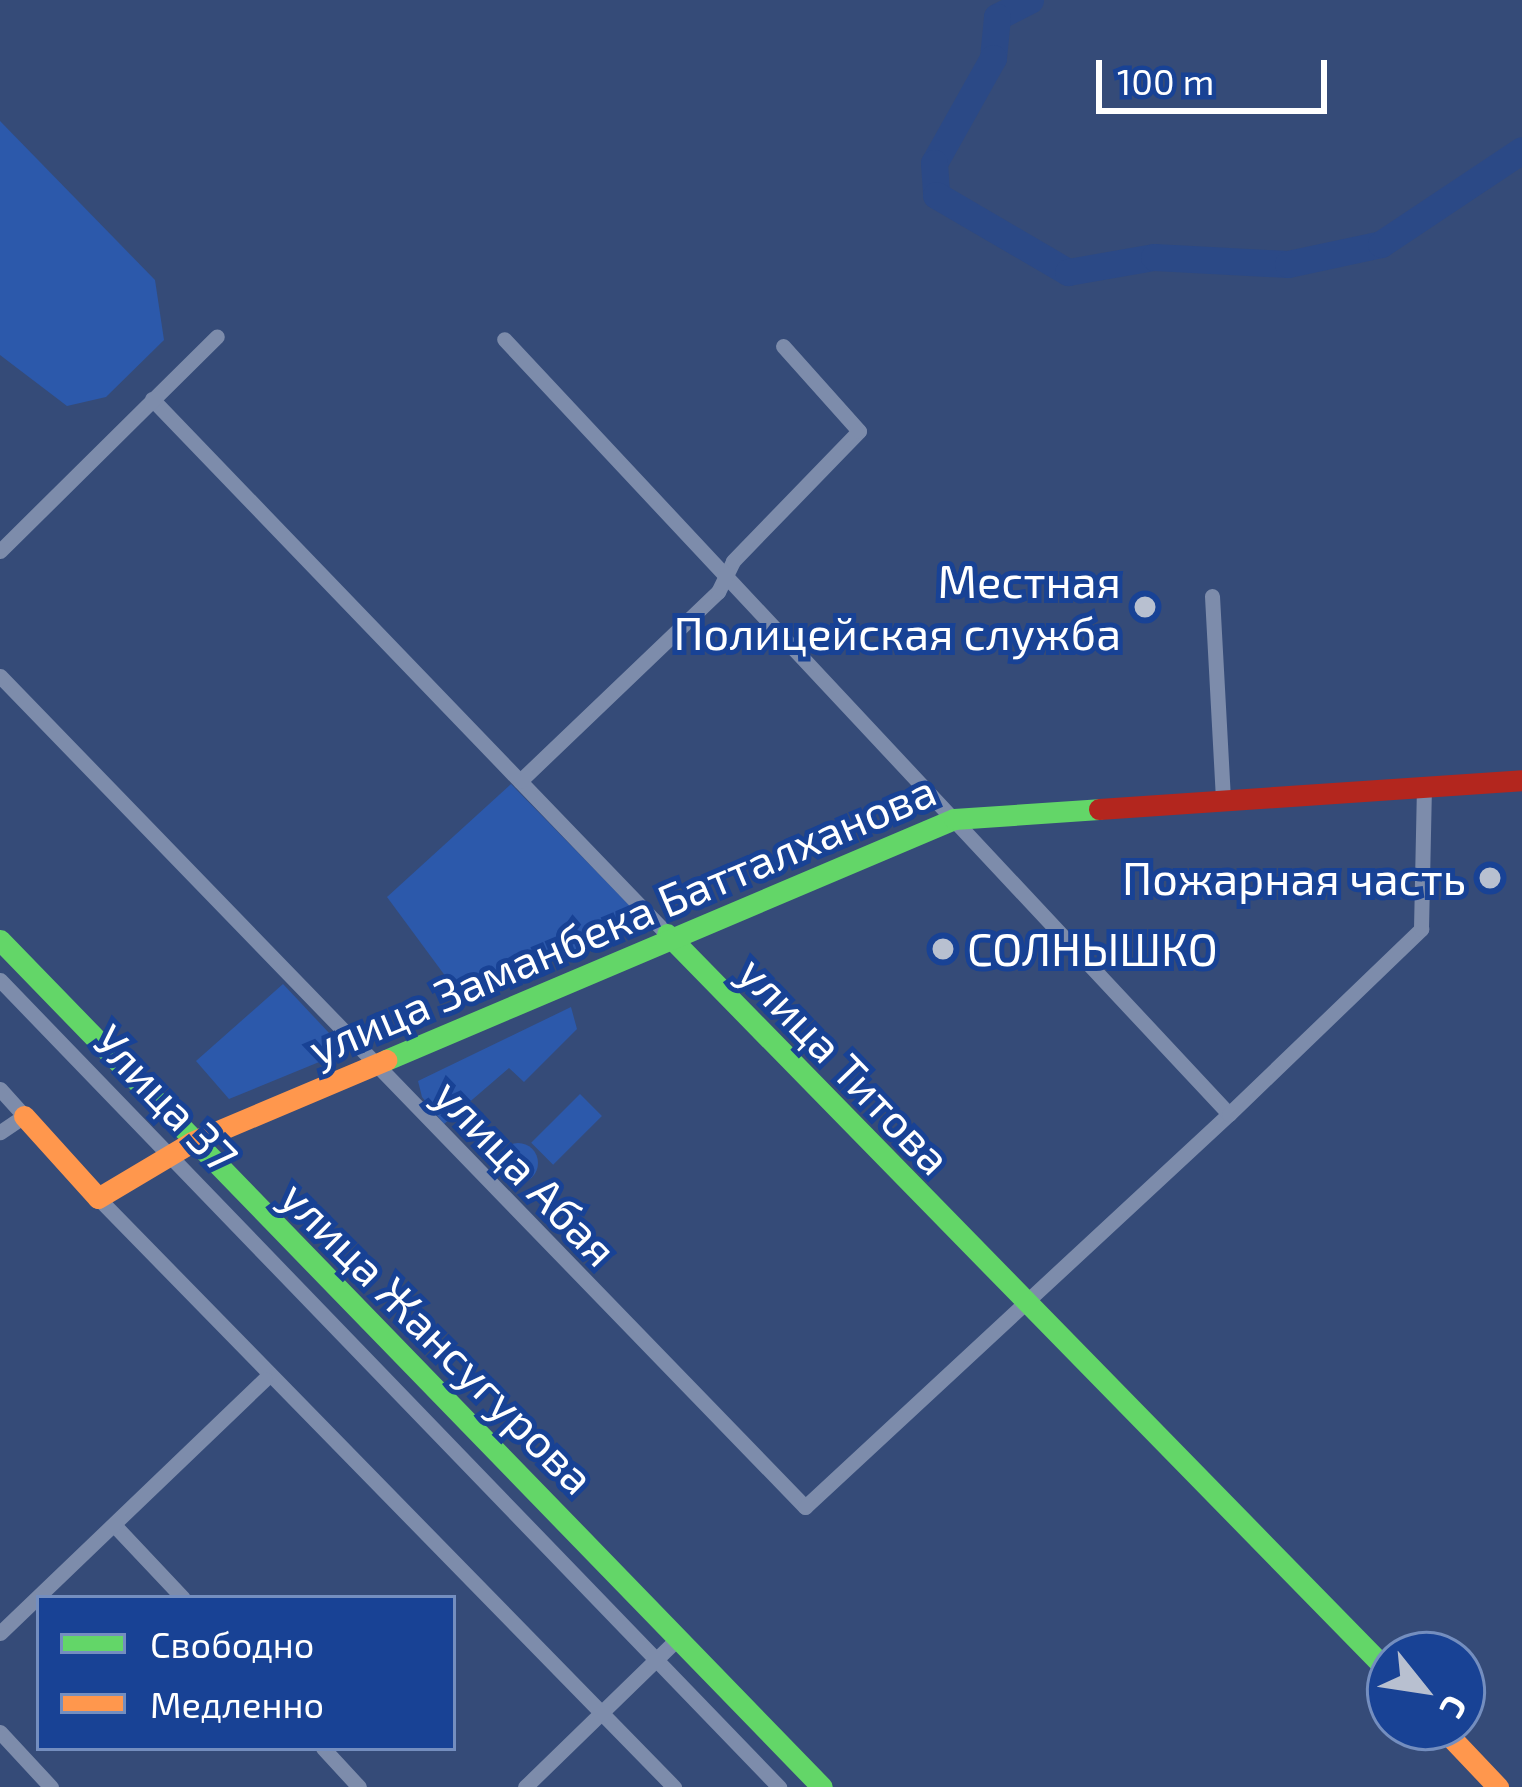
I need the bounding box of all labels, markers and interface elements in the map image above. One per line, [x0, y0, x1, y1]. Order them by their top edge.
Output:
scale bar [1102, 36, 1333, 110]
text: 100 m [1117, 59, 1214, 102]
place label: Местная Полицейская служба [673, 554, 1121, 660]
marker: Местная Полицейская служба [1132, 594, 1158, 620]
street label: улица Заманбека Батталханова [301, 762, 943, 1076]
place label: Пожарная часть [1122, 851, 1466, 905]
marker: Пожарная часть [1477, 865, 1503, 891]
place label: СОЛНЫШКО [967, 922, 1218, 976]
marker: СОЛНЫШКО [930, 936, 956, 962]
street label: улица Титова [728, 945, 962, 1185]
street label: Улица 37 [83, 1013, 249, 1183]
street label: улица Абая [424, 1067, 628, 1277]
street label: улица Жансугурова [270, 1169, 606, 1505]
legend [36, 1595, 456, 1751]
text: Свободно [150, 1622, 314, 1665]
north arrow [1366, 1631, 1486, 1751]
text: Медленно [150, 1682, 324, 1725]
text: С [1432, 1689, 1477, 1726]

